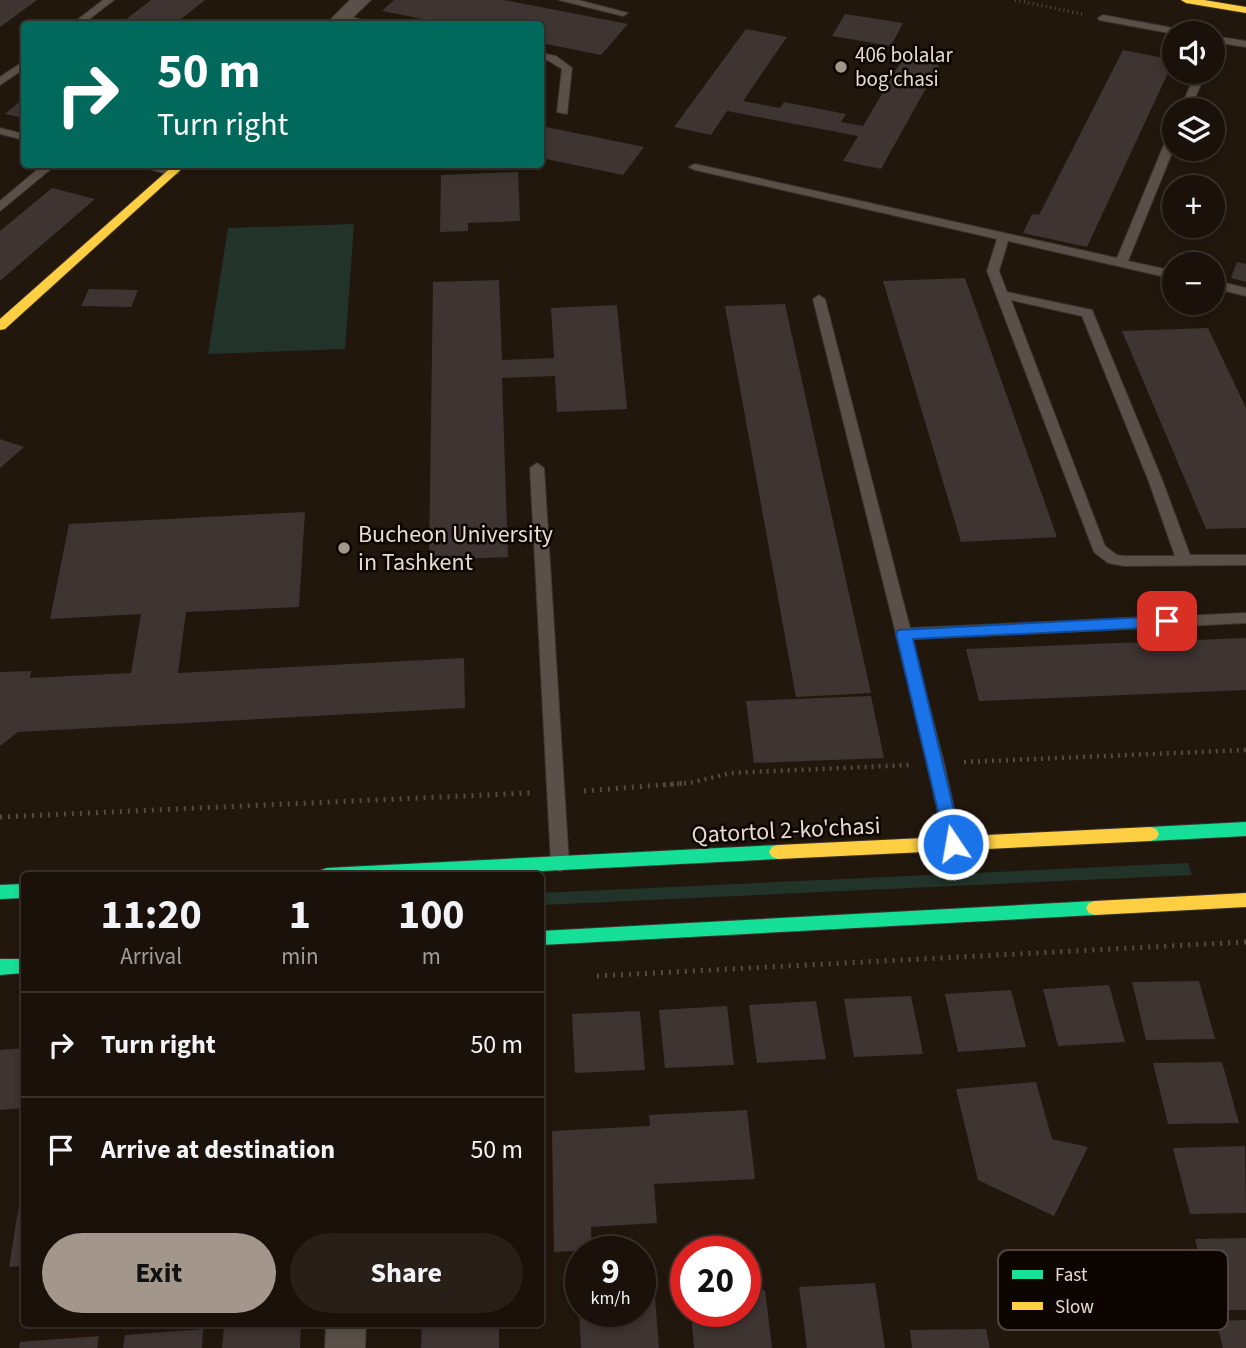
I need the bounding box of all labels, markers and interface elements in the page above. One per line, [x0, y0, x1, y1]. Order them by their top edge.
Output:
map controls [1162, 21, 1225, 315]
button: sound [1162, 21, 1225, 84]
text: 50 m [157, 37, 261, 107]
place label: 406 bolalar bog'chasi [855, 40, 953, 94]
icon: right [42, 49, 133, 140]
marker: 406 bolalar bog'chasi [833, 59, 849, 75]
button: layers [1162, 98, 1225, 161]
text: Turn right [157, 102, 288, 148]
button: + [1162, 175, 1225, 238]
button: − [1162, 252, 1225, 315]
place label: Bucheon University in Tashkent [358, 517, 553, 580]
marker: Bucheon University in Tashkent [336, 540, 352, 556]
pin [1137, 591, 1197, 651]
icon: arrive [1148, 602, 1186, 640]
position arrow [916, 807, 990, 881]
street label: Qatortol 2-ko'chasi [691, 808, 881, 853]
text: 11:20 [100, 885, 202, 945]
text: 1 [289, 885, 311, 945]
text: 100 [398, 885, 465, 945]
text: Arrival [120, 940, 182, 973]
text: min [281, 940, 319, 973]
text: m [422, 940, 441, 973]
icon: right [42, 1026, 80, 1064]
text: Turn right [101, 1026, 216, 1063]
text: 50 m [470, 1026, 523, 1063]
icon: arrive [42, 1131, 80, 1169]
text: Arrive at destination [101, 1131, 335, 1168]
text: 50 m [470, 1131, 523, 1168]
button: Exit [42, 1233, 276, 1313]
button: Share [290, 1233, 523, 1313]
speed limit sign: 20 [670, 1236, 761, 1327]
text: 9 [601, 1247, 620, 1297]
legend [998, 1250, 1228, 1330]
text: Fast [1055, 1262, 1088, 1289]
text: km/h [591, 1286, 630, 1311]
text: Slow [1055, 1294, 1094, 1321]

